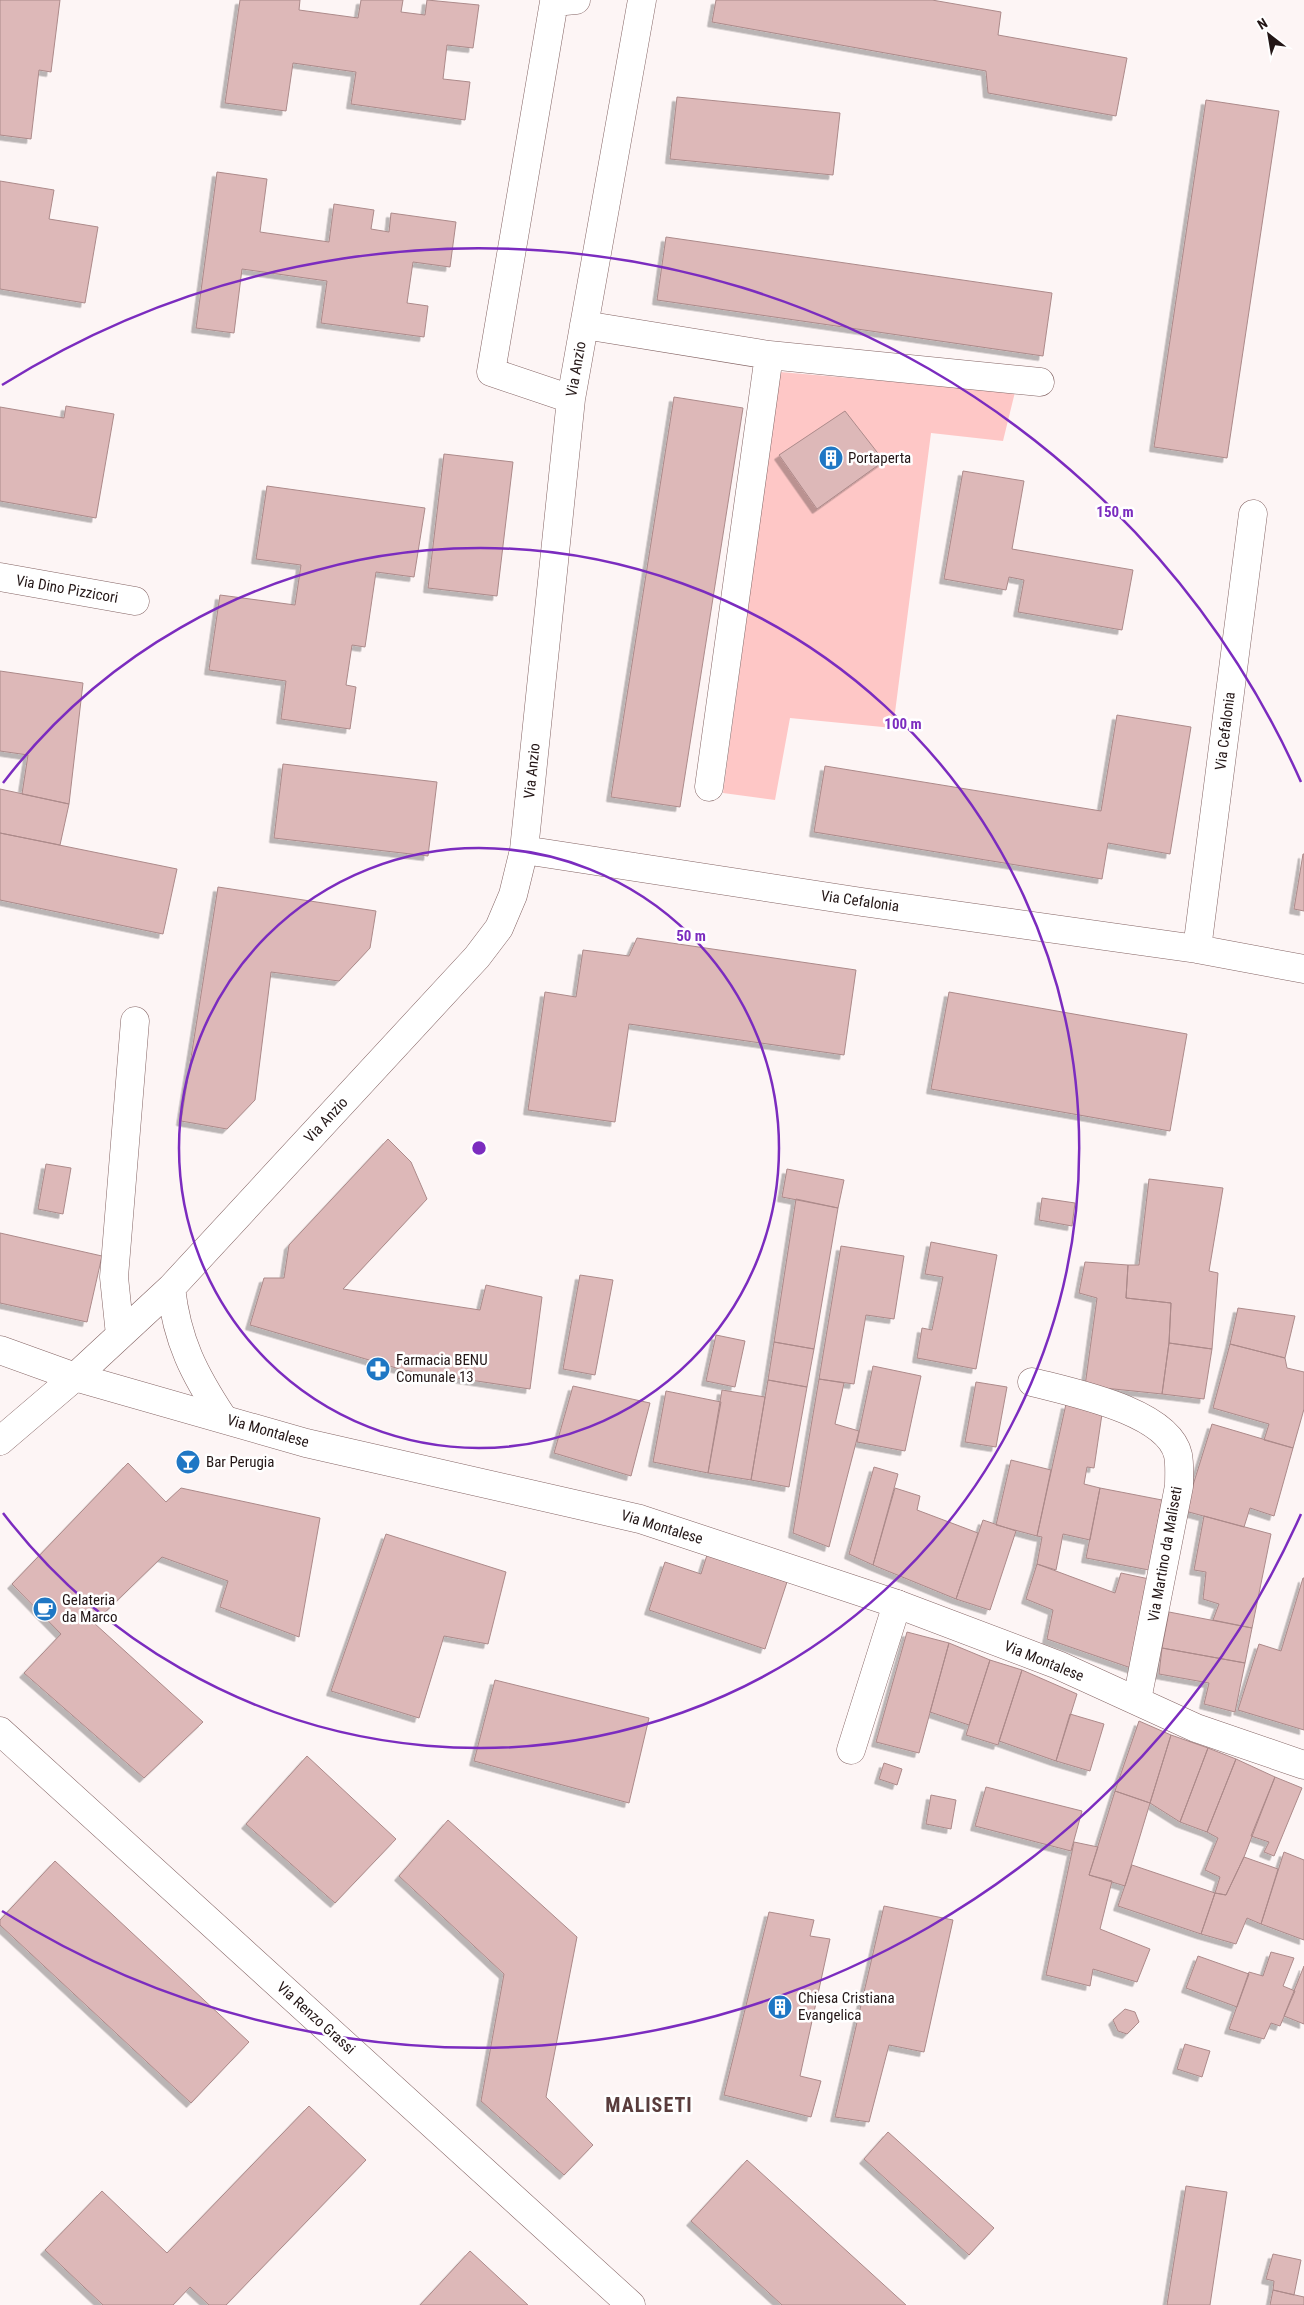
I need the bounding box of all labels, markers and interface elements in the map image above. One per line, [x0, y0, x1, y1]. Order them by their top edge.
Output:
north arrow [1244, 10, 1294, 60]
text: N [1255, 15, 1270, 33]
street label: Via Anzio [562, 340, 590, 398]
building icon: Portaperta [818, 445, 844, 471]
place label: Portaperta [848, 449, 911, 467]
text: 150 m [1096, 503, 1134, 521]
street label: Via Dino Pizzicori [14, 571, 120, 607]
street label: Via Cefalonia [1211, 691, 1239, 771]
text: 100 m [884, 715, 922, 733]
street label: Via Anzio [520, 742, 544, 800]
street label: Via Cefalonia [820, 887, 900, 915]
text: 50 m [676, 927, 706, 945]
street label: Via Anzio [300, 1093, 352, 1147]
centre of rings [470, 1139, 488, 1157]
place label: Farmacia BENU Comunale 13 [396, 1351, 488, 1386]
pharmacy icon: Farmacia BENU Comunale 13 [365, 1356, 391, 1382]
street label: Via Montalese [225, 1411, 311, 1451]
bar icon: Bar Perugia [175, 1449, 201, 1475]
place label: Bar Perugia [206, 1453, 274, 1471]
street label: Via Martino da Maliseti [1144, 1485, 1186, 1623]
street label: Via Montalese [619, 1506, 705, 1548]
place label: Gelateria da Marco [62, 1591, 117, 1626]
cafe icon: Gelateria da Marco [32, 1596, 58, 1622]
street label: Via Montalese [1001, 1637, 1087, 1685]
street label: Via Renzo Grassi [273, 1978, 359, 2058]
place label: Chiesa Cristiana Evangelica [798, 1989, 895, 2024]
building icon: Chiesa Cristiana Evangelica [767, 1994, 793, 2020]
district label: MALISETI [605, 2093, 693, 2117]

